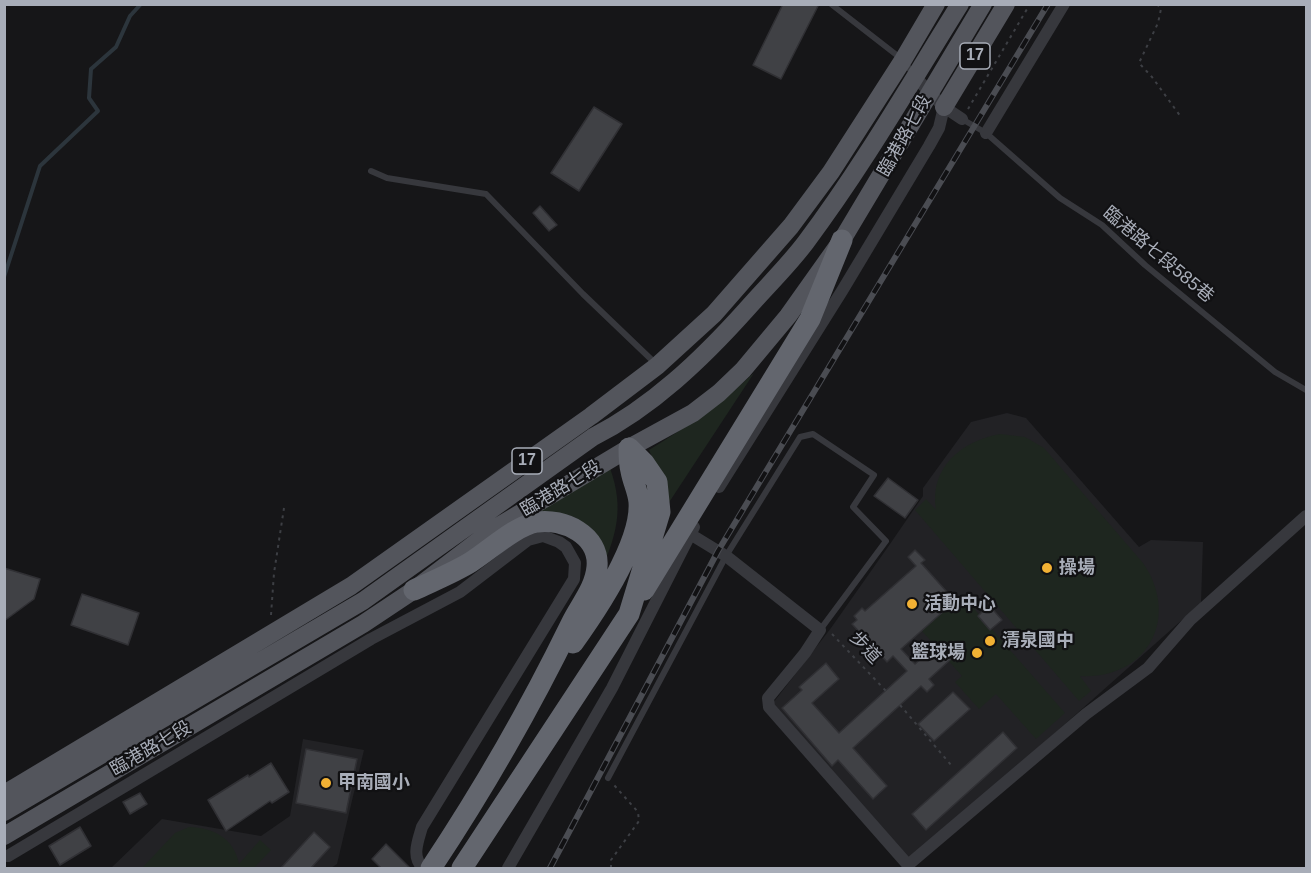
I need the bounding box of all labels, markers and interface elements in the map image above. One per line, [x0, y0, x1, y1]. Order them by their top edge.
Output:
road number: 17 [960, 43, 990, 69]
street label: 臨港路七段 [874, 91, 936, 181]
street label: 臨港路七段585巷 [1098, 202, 1218, 308]
road number: 17 [512, 448, 542, 474]
street label: 臨港路七段 [517, 457, 605, 521]
place label: 操場 [1059, 557, 1095, 579]
marker: 操場 [1040, 561, 1054, 575]
place label: 活動中心 [924, 593, 996, 615]
marker: 活動中心 [905, 597, 919, 611]
street label: 步道 [845, 627, 885, 669]
place label: 清泉國中 [1002, 630, 1074, 652]
marker: 清泉國中 [983, 634, 997, 648]
place label: 籃球場 [911, 642, 965, 664]
marker: 籃球場 [970, 646, 984, 660]
street label: 臨港路七段 [107, 717, 195, 781]
place label: 甲南國小 [338, 772, 410, 794]
marker: 甲南國小 [319, 776, 333, 790]

